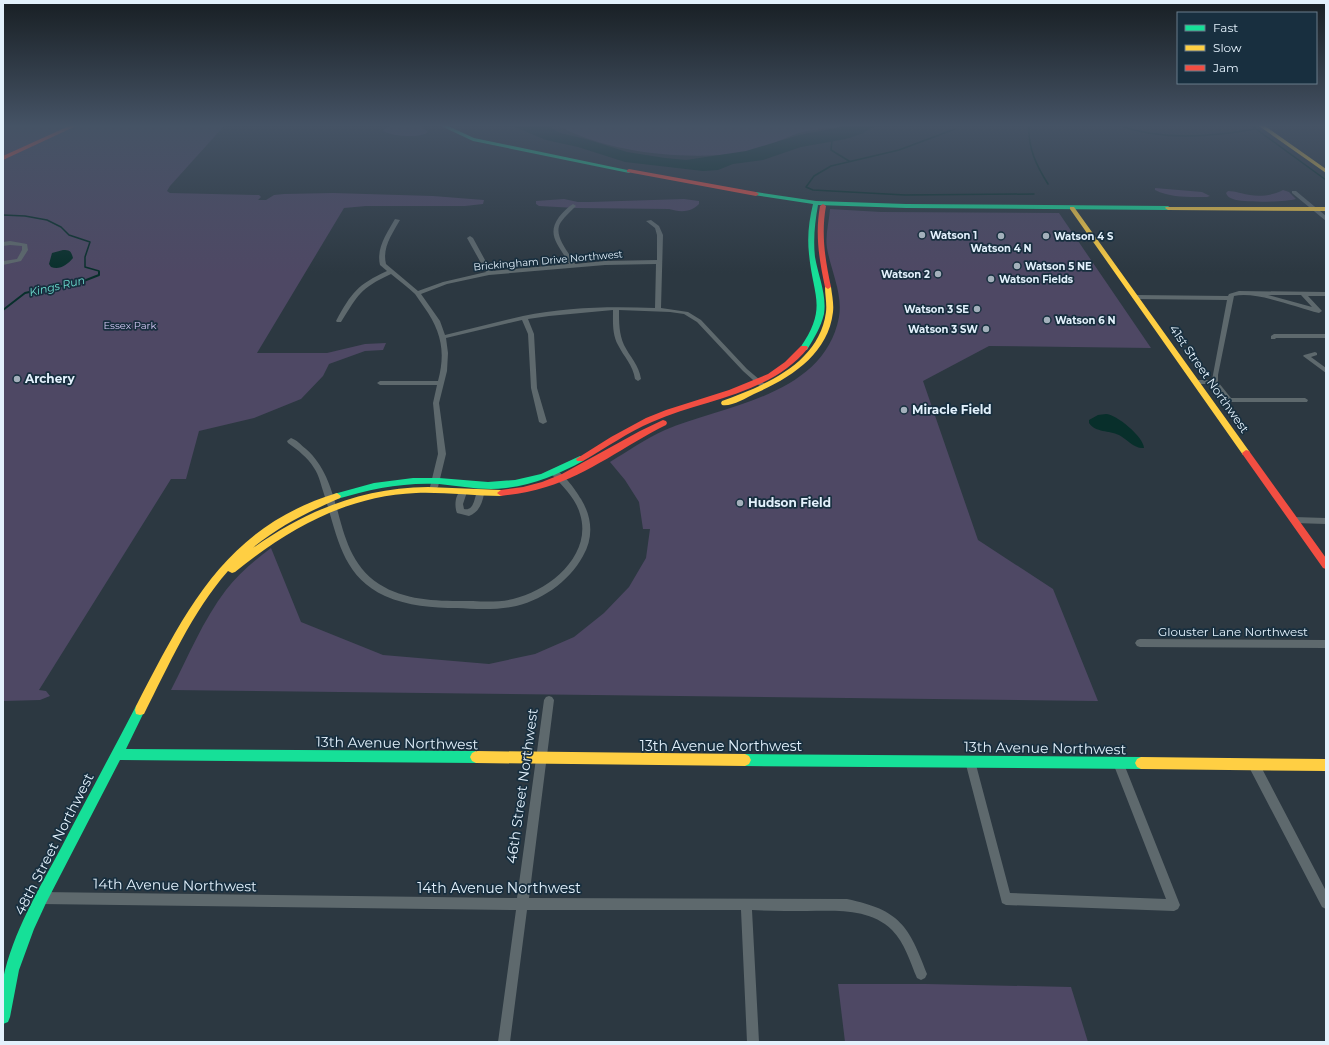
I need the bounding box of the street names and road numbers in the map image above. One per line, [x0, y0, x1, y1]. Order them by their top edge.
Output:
street label: Brickingham Drive Northwest [473, 248, 623, 273]
street label: 41st Street Northwest [1166, 322, 1253, 436]
street label: Glouster Lane Northwest [1158, 624, 1308, 639]
street label: 46th Street Northwest [502, 707, 542, 865]
street label: 13th Avenue Northwest [316, 733, 479, 753]
street label: 13th Avenue Northwest [640, 737, 802, 755]
street label: 13th Avenue Northwest [964, 738, 1127, 758]
street label: 48th Street Northwest [10, 770, 98, 918]
street label: 14th Avenue Northwest [93, 875, 257, 895]
street label: 14th Avenue Northwest [417, 879, 581, 897]

